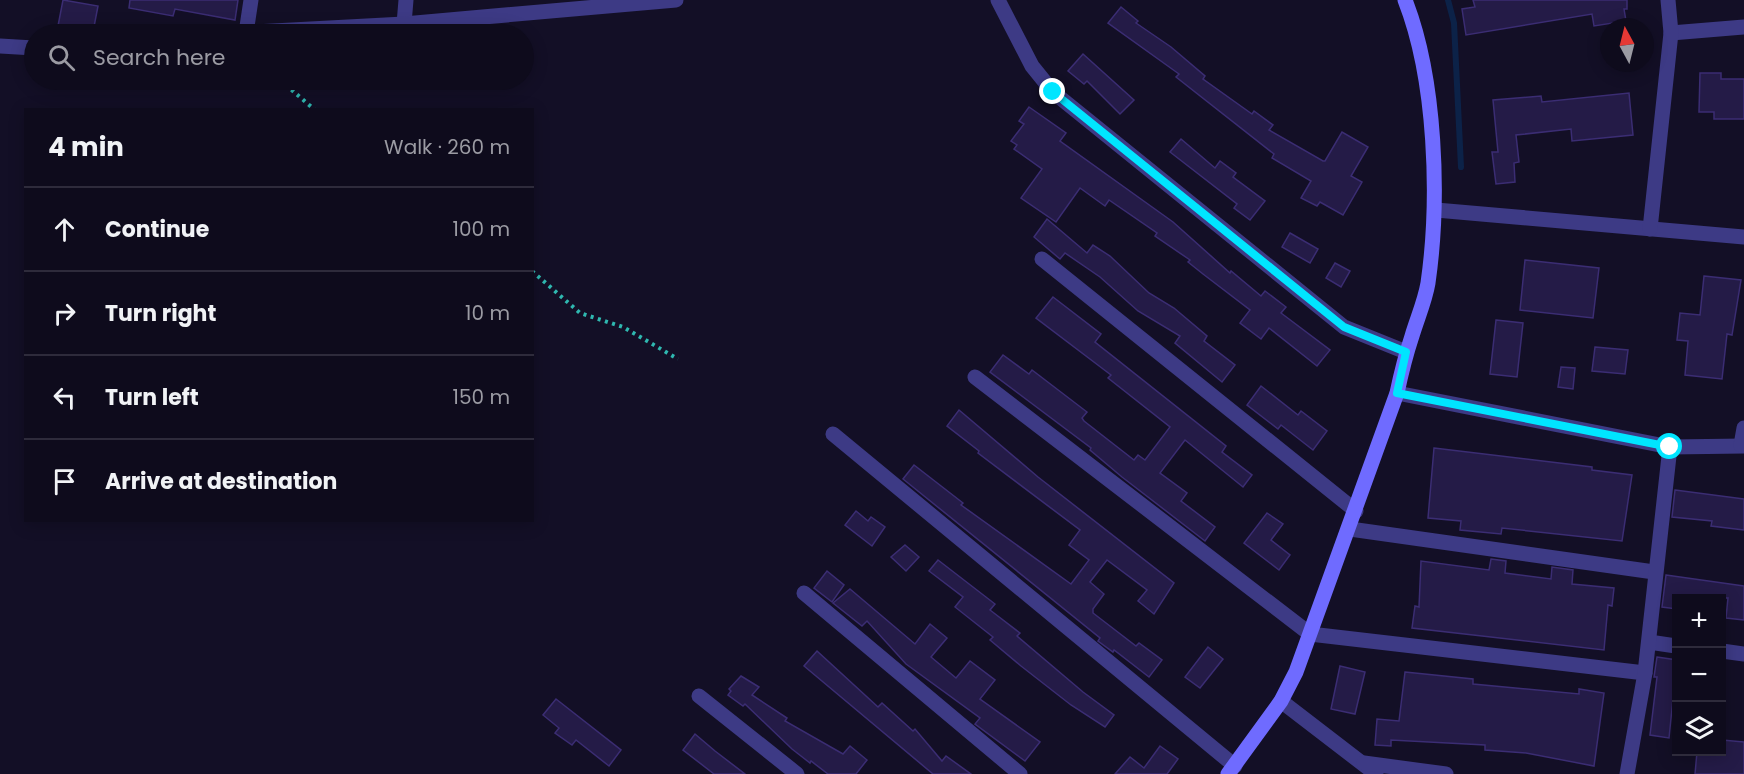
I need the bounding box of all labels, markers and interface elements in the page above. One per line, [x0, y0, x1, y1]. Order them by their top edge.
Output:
north arrow [1600, 18, 1654, 72]
search box [24, 24, 534, 90]
icon: search [45, 41, 78, 74]
text: Search here [93, 42, 226, 73]
route end [1039, 78, 1065, 104]
text: 4 min [48, 129, 124, 165]
text: Walk · 260 m [384, 133, 510, 161]
icon: ahead [48, 213, 81, 246]
text: Continue [105, 214, 209, 245]
text: 100 m [453, 215, 510, 243]
icon: right [48, 297, 81, 330]
text: Turn right [105, 298, 216, 329]
text: 10 m [465, 299, 510, 327]
icon: left [48, 381, 81, 414]
text: Turn left [105, 382, 199, 413]
text: 150 m [453, 383, 510, 411]
route start [1656, 433, 1682, 459]
icon: arrive [48, 465, 81, 498]
text: Arrive at destination [105, 466, 337, 497]
map controls [1672, 594, 1726, 756]
button: + [1672, 594, 1726, 648]
button: − [1672, 648, 1726, 702]
button: layers [1672, 702, 1726, 756]

